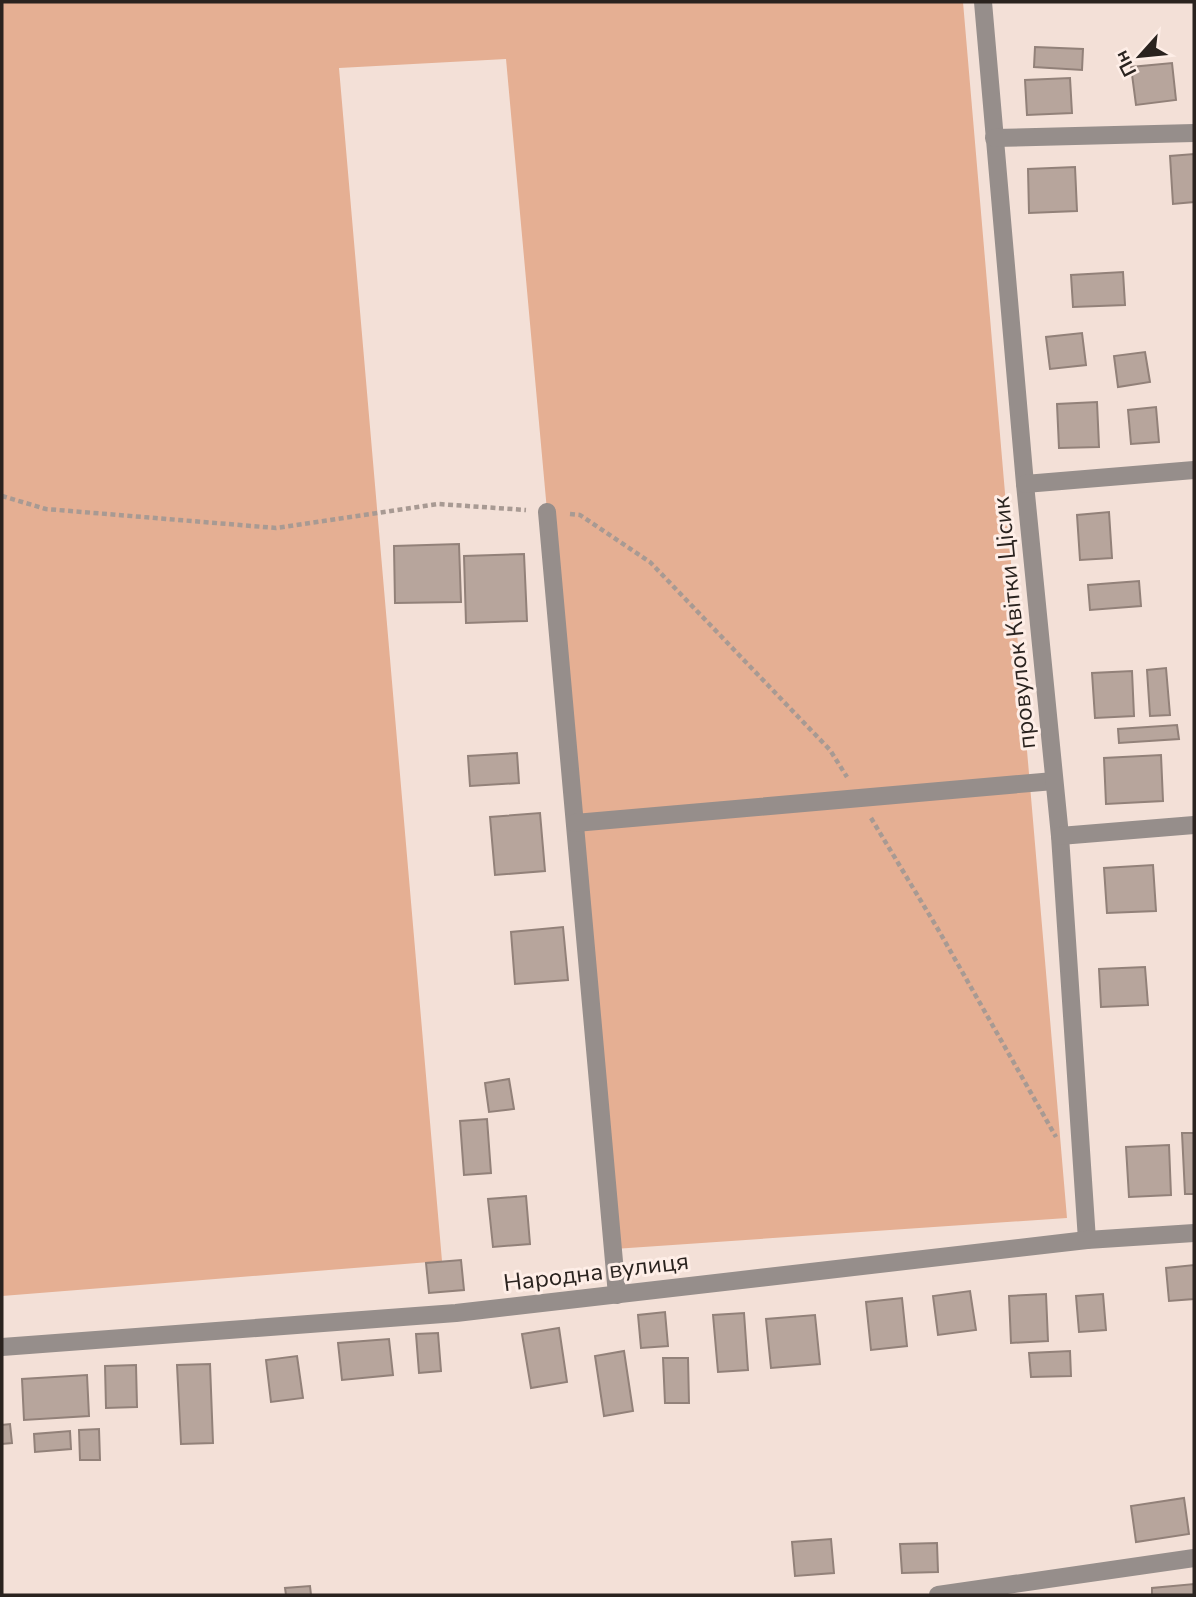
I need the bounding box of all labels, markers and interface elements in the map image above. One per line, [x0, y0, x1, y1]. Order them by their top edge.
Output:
north arrow [1105, 21, 1175, 91]
text: Пн [1108, 46, 1143, 81]
street label: провулок Квітки Цісик [985, 495, 1043, 751]
street label: Народна вулиця [502, 1245, 690, 1299]

